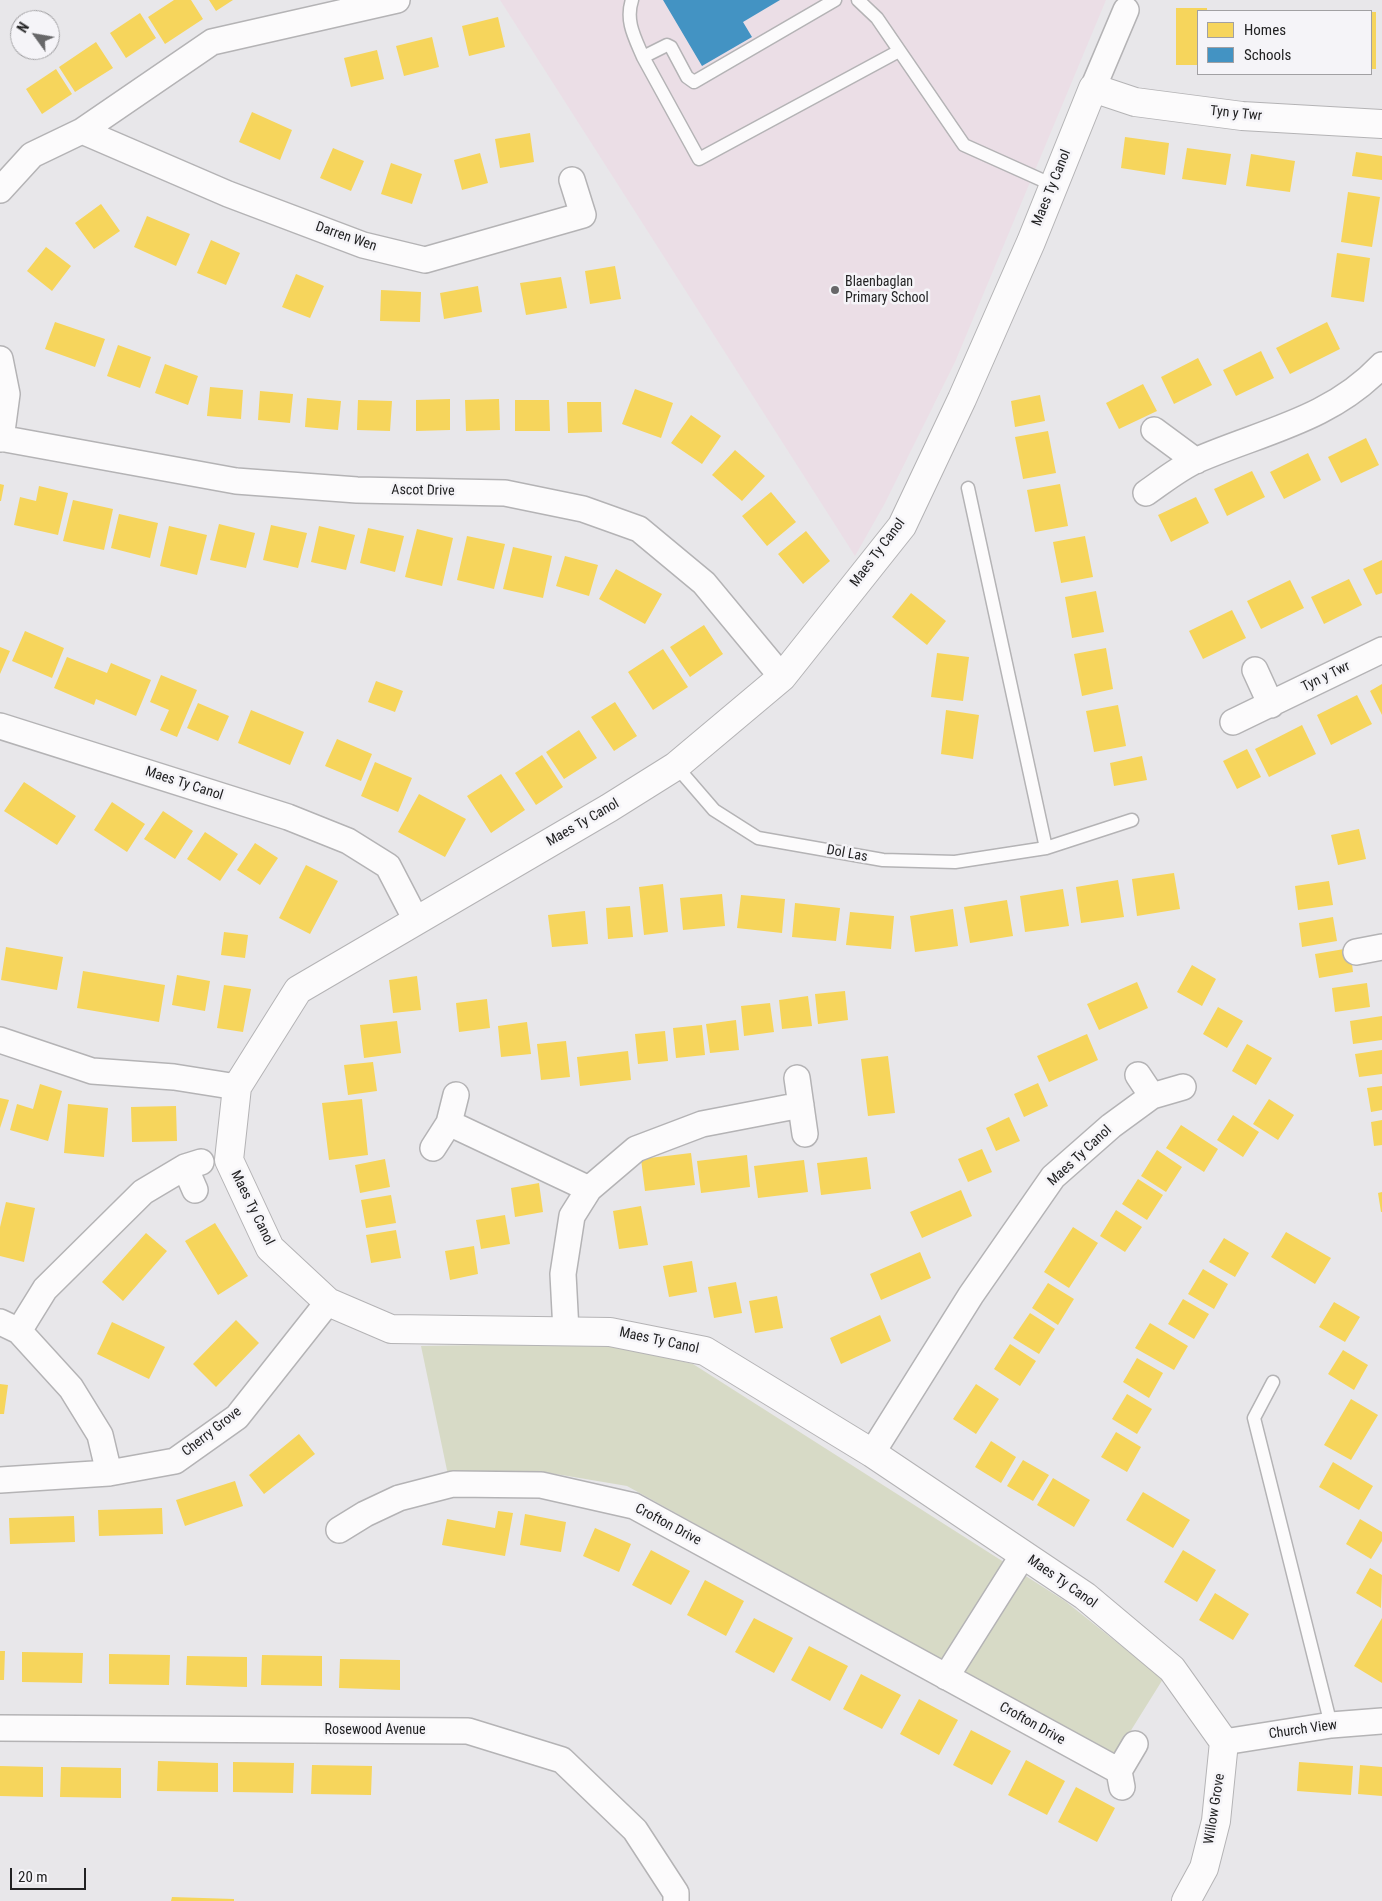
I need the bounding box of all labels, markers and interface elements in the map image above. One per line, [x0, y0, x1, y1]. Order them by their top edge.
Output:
north arrow [10, 10, 60, 60]
legend [1197, 10, 1372, 75]
text: N [14, 20, 32, 35]
text: Homes [1244, 21, 1286, 39]
text: Schools [1244, 46, 1291, 64]
street label: Tyn y Twr [1209, 103, 1263, 125]
street label: Maes Ty Canol [1029, 147, 1075, 229]
street label: Darren Wen [313, 219, 379, 255]
place label: Blaenbaglan Primary School [845, 274, 929, 306]
marker: Blaenbaglan Primary School [829, 284, 841, 296]
street label: Ascot Drive [391, 482, 455, 500]
street label: Maes Ty Canol [847, 516, 909, 590]
street label: Tyn y Twr [1299, 658, 1353, 696]
street label: Maes Ty Canol [143, 764, 225, 804]
street label: Maes Ty Canol [544, 795, 622, 851]
street label: Dol Las [825, 842, 869, 866]
street label: Maes Ty Canol [1045, 1122, 1115, 1190]
street label: Maes Ty Canol [227, 1168, 277, 1248]
street label: Maes Ty Canol [618, 1324, 700, 1358]
street label: Cherry Grove [179, 1404, 245, 1460]
street label: Crofton Drive [632, 1501, 704, 1549]
street label: Maes Ty Canol [1024, 1552, 1100, 1612]
street label: Crofton Drive [996, 1699, 1068, 1749]
street label: Church View [1268, 1717, 1338, 1743]
street label: Rosewood Avenue [324, 1722, 426, 1738]
street label: Willow Grove [1201, 1772, 1229, 1846]
scale bar [12, 1858, 89, 1890]
text: 20 m [18, 1868, 48, 1886]

